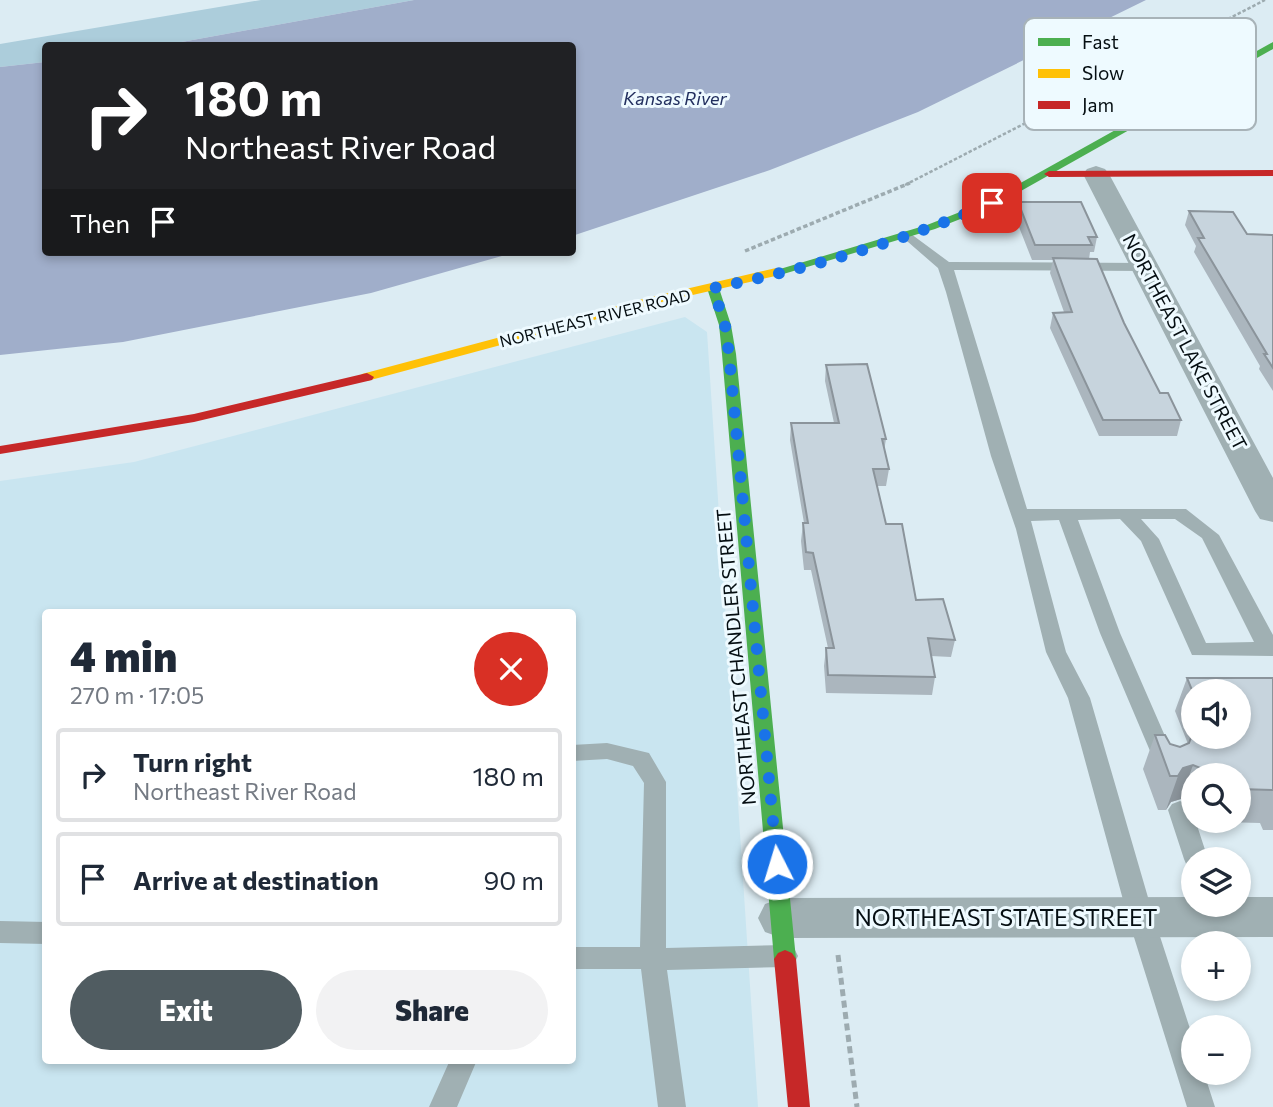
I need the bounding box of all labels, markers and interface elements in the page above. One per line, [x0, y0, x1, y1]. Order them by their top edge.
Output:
legend [1024, 18, 1256, 130]
text: Fast [1082, 30, 1119, 53]
text: Slow [1082, 61, 1124, 84]
text: 180 m [185, 66, 322, 126]
icon: right [70, 70, 161, 161]
water label: Kansas River [623, 87, 728, 109]
text: Jam [1082, 93, 1114, 116]
text: Northeast River Road [185, 126, 496, 166]
pin [962, 173, 1022, 233]
icon: arrive [973, 184, 1011, 222]
icon: arrive [144, 203, 182, 241]
text: Then [70, 207, 130, 238]
street label: NORTHEAST LAKE STREET [1118, 230, 1252, 454]
street label: NORTHEAST RIVER ROAD [497, 285, 692, 350]
street label: NORTHEAST CHANDLER STREET [711, 508, 760, 806]
text: 4 min [70, 629, 177, 681]
button: close [474, 632, 548, 706]
map controls [1181, 679, 1251, 1085]
button: sound [1181, 679, 1251, 749]
text: 270 m · 17:05 [70, 681, 204, 709]
text: Turn right [133, 746, 252, 777]
icon: right [74, 756, 112, 794]
text: 180 m [472, 760, 544, 791]
button: search [1181, 763, 1251, 833]
text: Northeast River Road [133, 777, 356, 805]
position arrow [740, 827, 814, 901]
button: layers [1181, 847, 1251, 917]
icon: arrive [74, 860, 112, 898]
text: Arrive at destination [133, 864, 379, 895]
text: 90 m [484, 864, 544, 895]
street label: NORTHEAST STATE STREET [855, 903, 1158, 931]
button: + [1181, 931, 1251, 1001]
button: Exit [70, 970, 302, 1050]
button: Share [316, 970, 548, 1050]
button: − [1181, 1015, 1251, 1085]

